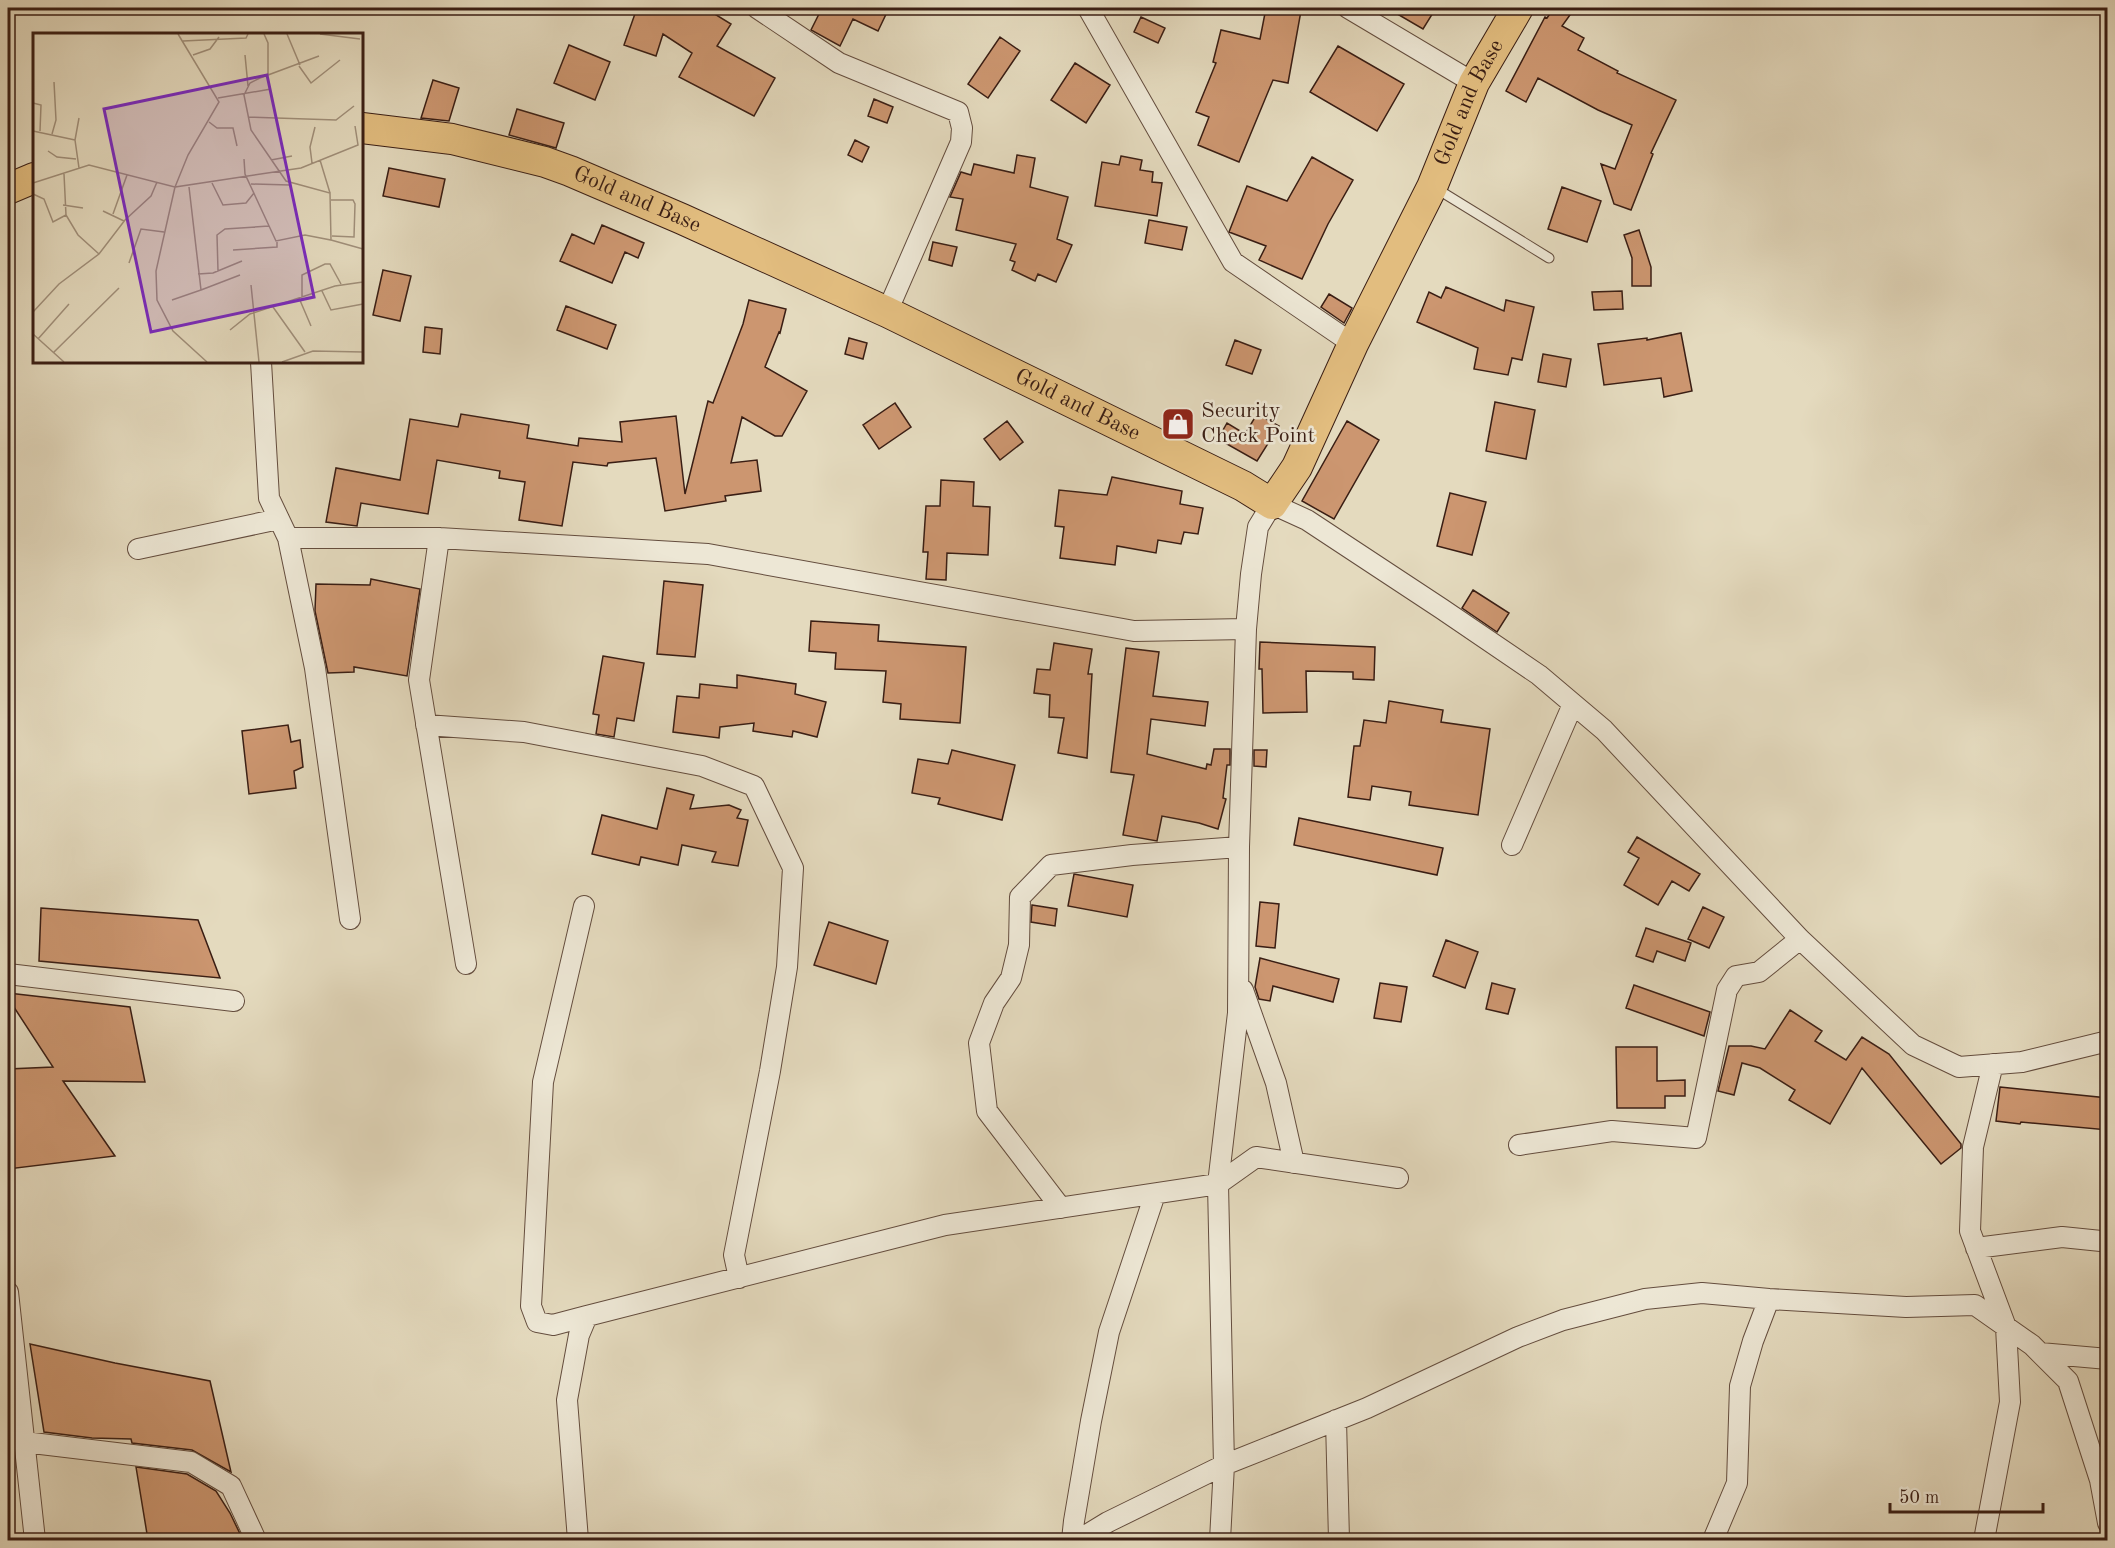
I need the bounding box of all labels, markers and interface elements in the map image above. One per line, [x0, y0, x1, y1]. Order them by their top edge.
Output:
inset map [33, 33, 363, 363]
street label: Gold and Base [1431, 36, 1508, 169]
street label: Gold and Base [570, 163, 704, 237]
street label: Gold and Base [1011, 365, 1144, 445]
place label: Security Check Point [1201, 400, 1315, 447]
shop icon: Security Check Point [1160, 406, 1196, 442]
scale bar [1890, 1476, 2043, 1514]
text: 50 m [1899, 1489, 1939, 1507]

